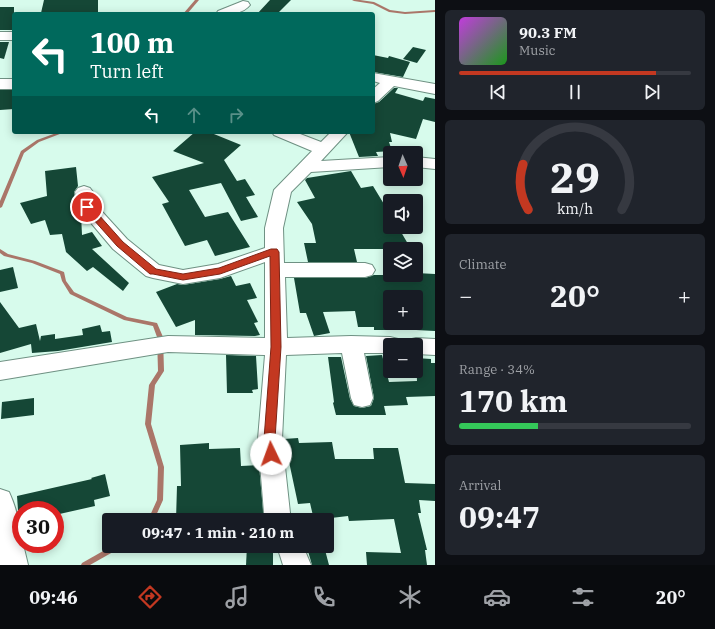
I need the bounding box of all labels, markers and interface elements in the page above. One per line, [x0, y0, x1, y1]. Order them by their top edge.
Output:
text: 90.3 FM [519, 23, 577, 42]
text: 100 m [90, 24, 174, 61]
icon: left [24, 28, 76, 80]
text: Music [519, 42, 556, 59]
text: Turn left [90, 60, 164, 83]
icon: previous [487, 81, 509, 103]
icon: pause [564, 81, 586, 103]
icon: next [641, 81, 663, 103]
icon: left [141, 104, 163, 126]
icon: ahead [183, 104, 205, 126]
icon: right [225, 104, 247, 126]
north arrow [383, 146, 423, 186]
map controls [383, 146, 423, 378]
text: 29 [550, 150, 600, 204]
pin [70, 190, 104, 224]
button: sound [383, 194, 423, 234]
icon: arrive [76, 196, 98, 218]
text: km/h [557, 199, 593, 218]
button: layers [383, 242, 423, 282]
text: Climate [459, 256, 506, 273]
text: 20° [550, 276, 600, 315]
text: − [459, 281, 472, 310]
text: + [678, 281, 691, 310]
button: + [383, 290, 423, 330]
button: − [383, 338, 423, 378]
text: Range · 34% [459, 361, 535, 378]
text: 170 km [459, 381, 568, 420]
position arrow [250, 433, 292, 475]
text: Arrival [459, 477, 501, 494]
text: 09:47 [459, 497, 540, 536]
speed limit sign: 30 [12, 501, 64, 553]
text: 09:47 · 1 min · 210 m [142, 523, 294, 542]
icon: directions [136, 583, 164, 611]
icon: music [223, 583, 251, 611]
icon: phone [310, 583, 338, 611]
icon: climate [396, 583, 424, 611]
icon: car [483, 583, 511, 611]
icon: filters [569, 583, 597, 611]
text: 09:46 [29, 586, 78, 609]
text: 20° [656, 586, 686, 609]

